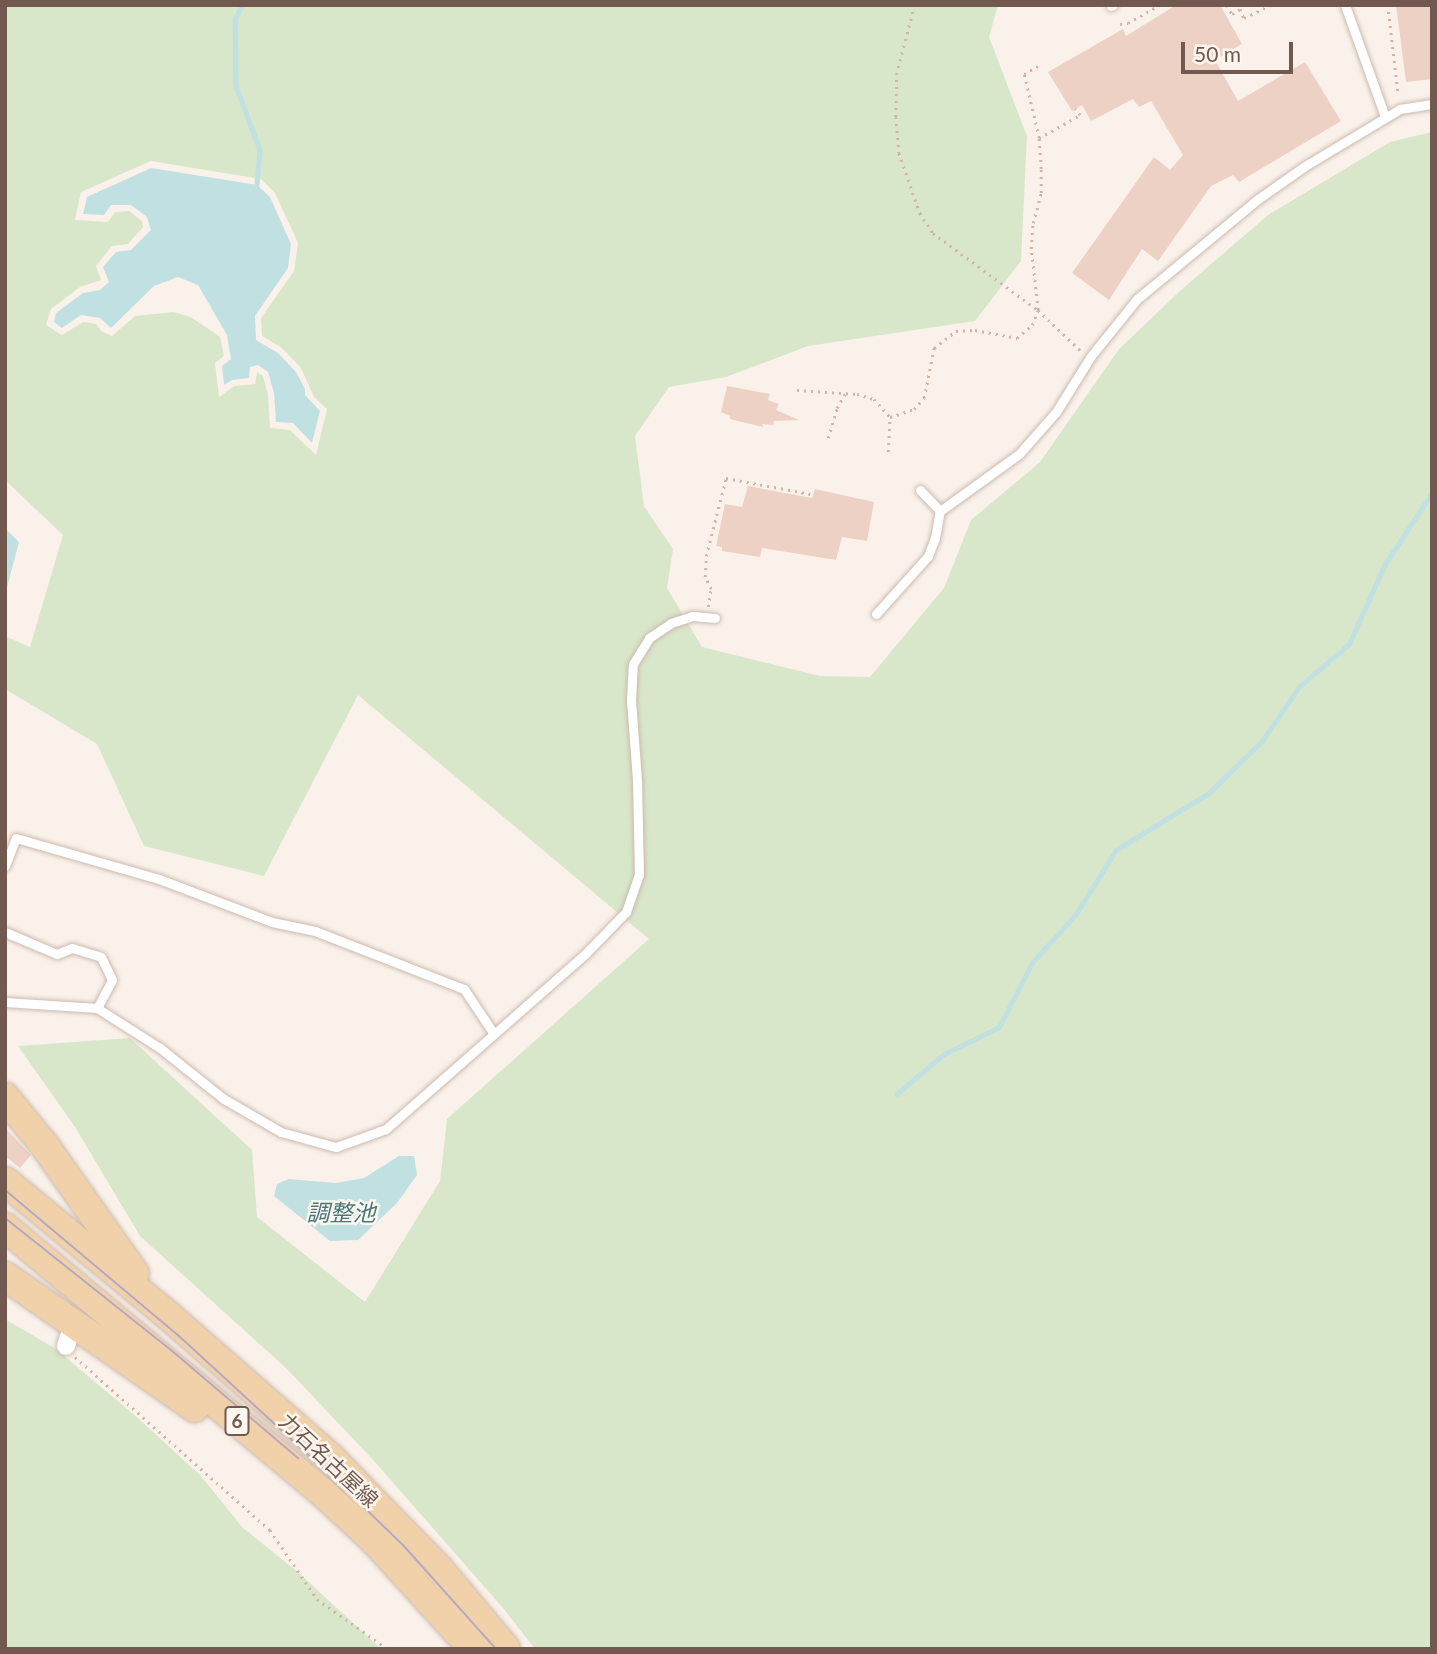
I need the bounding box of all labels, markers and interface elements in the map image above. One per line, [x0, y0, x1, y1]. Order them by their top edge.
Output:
scale bar [1185, 28, 1297, 72]
text: 50 m [1194, 41, 1241, 66]
water label: 調整池 [307, 1198, 375, 1226]
road number: 6 [223, 1406, 251, 1436]
street label: 力石名古屋線 [274, 1408, 384, 1512]

